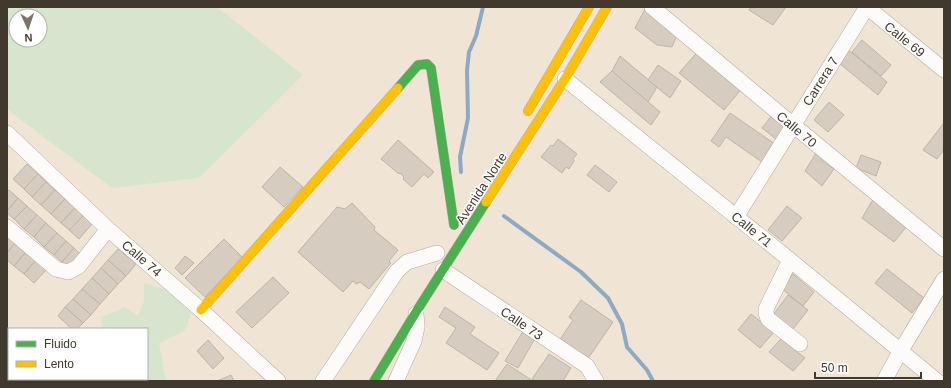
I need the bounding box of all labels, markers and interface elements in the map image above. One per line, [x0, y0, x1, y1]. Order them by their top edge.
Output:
north arrow [8, 8, 48, 48]
street label: Calle 69 [881, 19, 928, 60]
text: N [24, 32, 33, 44]
street label: Carrera 7 [800, 54, 841, 109]
street label: Calle 70 [774, 108, 820, 150]
street label: Avenida Norte [453, 150, 510, 227]
street label: Calle 71 [728, 209, 775, 250]
street label: Calle 74 [119, 237, 165, 280]
street label: Calle 73 [498, 304, 546, 343]
legend [8, 328, 148, 380]
text: Fluido [44, 337, 77, 351]
scale bar [815, 354, 921, 380]
text: Lento [44, 357, 74, 371]
text: 50 m [821, 361, 848, 375]

